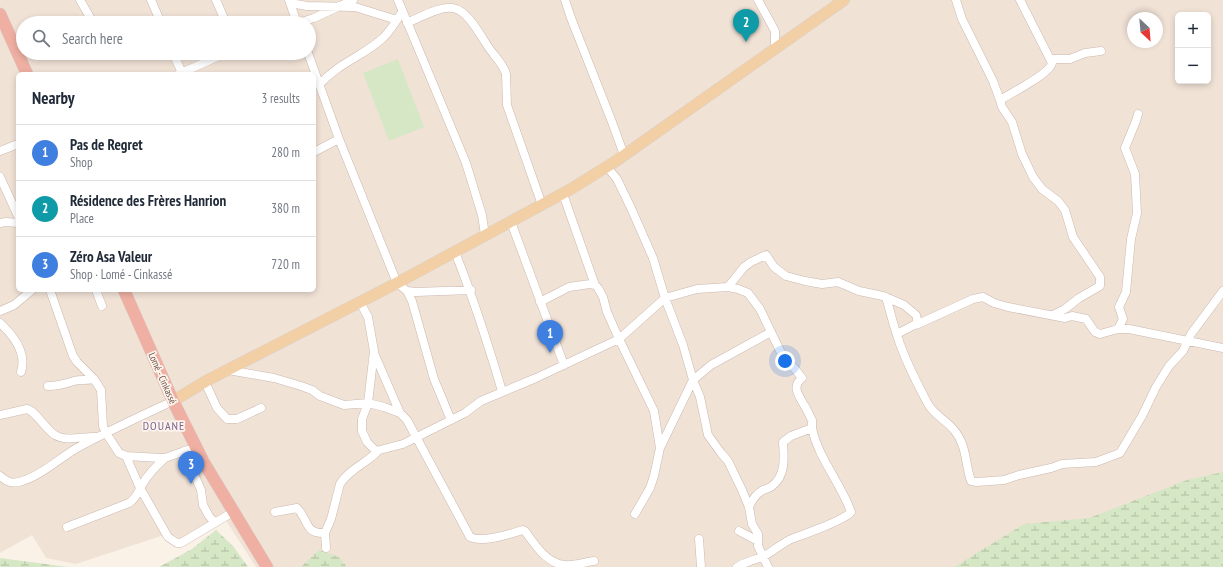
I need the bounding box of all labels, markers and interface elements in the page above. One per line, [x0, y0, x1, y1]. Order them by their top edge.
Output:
pin: 2 [733, 9, 759, 42]
north arrow [1127, 12, 1163, 48]
map controls [1175, 12, 1211, 84]
button: + [1175, 12, 1211, 48]
search box [16, 16, 316, 60]
icon: search [30, 27, 52, 49]
text: Search here [62, 29, 123, 48]
button: − [1175, 48, 1211, 84]
text: Nearby [32, 87, 75, 109]
text: 3 results [261, 90, 300, 107]
text: Pas de Regret [70, 135, 143, 154]
text: 1 [42, 144, 48, 161]
text: 280 m [271, 144, 300, 161]
text: Shop [70, 154, 93, 171]
text: Résidence des Frères Hanrion [70, 191, 226, 210]
text: 2 [42, 200, 48, 217]
text: 380 m [271, 200, 300, 217]
text: Place [70, 210, 94, 227]
text: Zéro Asa Valeur [70, 247, 152, 266]
text: 3 [42, 256, 48, 273]
text: 720 m [271, 256, 300, 273]
text: Shop · Lomé - Cinkassé [70, 266, 172, 283]
pin: 1 [537, 320, 563, 353]
street label: Lomé - Cinkassé [145, 350, 180, 406]
your location [775, 351, 795, 371]
district label: DOUANE [143, 418, 185, 433]
pin: 3 [178, 451, 204, 484]

